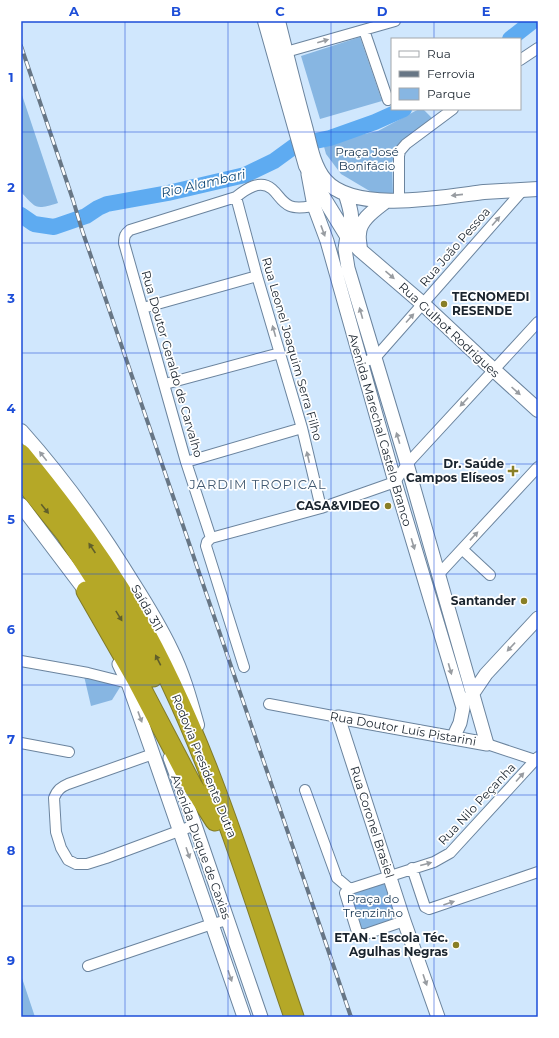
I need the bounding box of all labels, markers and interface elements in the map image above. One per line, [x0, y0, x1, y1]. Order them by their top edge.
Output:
text: A [68, 3, 80, 19]
text: B [171, 3, 181, 19]
text: C [275, 3, 285, 19]
text: D [377, 3, 388, 19]
text: E [482, 3, 491, 19]
one-way arrow [318, 38, 330, 44]
legend [391, 38, 521, 110]
text: Rua [427, 46, 451, 61]
text: Ferrovia [427, 66, 475, 81]
text: 1 [8, 69, 14, 85]
text: Parque [427, 86, 471, 101]
park label: Praça José Bonifácio [335, 144, 399, 173]
water label: Rio Alambari [159, 165, 247, 200]
text: 2 [7, 179, 15, 195]
one-way arrow [451, 192, 463, 199]
street label: Rua João Pessoa [416, 204, 493, 289]
one-way arrow [491, 216, 501, 226]
one-way arrow [321, 225, 327, 237]
street label: Rua Leonel Joaquim Serra Filho [259, 256, 326, 442]
street label: Rua Doutor Geraldo de Carvalho [139, 269, 206, 459]
one-way arrow [384, 271, 395, 280]
street label: Rua Gulhot Rodrigues [396, 279, 503, 381]
place label: TECNOMEDI RESENDE [452, 289, 529, 318]
text: 3 [6, 290, 15, 306]
marker: TECNOMEDI RESENDE [439, 299, 449, 309]
one-way arrow [358, 307, 364, 319]
one-way arrow [405, 314, 414, 323]
one-way arrow [271, 325, 277, 337]
street label: Avenida Marechal Castelo Branco [346, 332, 415, 528]
one-way arrow [511, 387, 522, 396]
one-way arrow [459, 397, 469, 407]
text: 4 [7, 400, 16, 416]
one-way arrow [395, 431, 401, 443]
one-way arrow [305, 450, 311, 463]
one-way arrow [39, 451, 47, 462]
place label: Dr. Saúde Campos Elíseos [406, 456, 505, 485]
marker: Dr. Saúde Campos Elíseos [507, 465, 519, 477]
district label: JARDIM TROPICAL [188, 476, 327, 492]
place label: CASA&VIDEO [296, 498, 380, 513]
marker: CASA&VIDEO [383, 501, 393, 511]
one-way arrow [41, 503, 50, 514]
text: 5 [7, 511, 15, 527]
one-way arrow [469, 531, 478, 541]
one-way arrow [410, 538, 416, 550]
one-way arrow [88, 543, 96, 553]
street label: Saída 311 [128, 582, 167, 634]
place label: Santander [451, 593, 516, 608]
marker: Santander [519, 596, 529, 606]
one-way arrow [115, 611, 123, 621]
text: 6 [7, 621, 16, 637]
one-way arrow [507, 642, 516, 652]
one-way arrow [155, 654, 161, 666]
one-way arrow [447, 663, 453, 675]
street label: Rodovia Presidente Dutra [169, 692, 240, 840]
street label: Rua Doutor Luís Pistarini [329, 708, 478, 749]
one-way arrow [137, 711, 143, 723]
text: 7 [7, 731, 15, 747]
street label: Rua Nilo Peçanha [435, 760, 519, 848]
street label: Rua Coronel Brasiel [347, 764, 398, 880]
one-way arrow [515, 772, 524, 781]
street label: Avenida Duque de Caxias [168, 773, 235, 921]
text: 8 [7, 842, 16, 858]
one-way arrow [185, 847, 191, 859]
one-way arrow [421, 861, 433, 867]
park label: Praça do Trenzinho [343, 891, 403, 920]
one-way arrow [444, 900, 456, 906]
place label: ETAN - Escola Téc. Agulhas Negras [334, 930, 449, 959]
marker: ETAN - Escola Téc. Agulhas Negras [451, 940, 461, 950]
text: 9 [7, 952, 15, 968]
one-way arrow [227, 970, 233, 982]
one-way arrow [422, 975, 428, 987]

